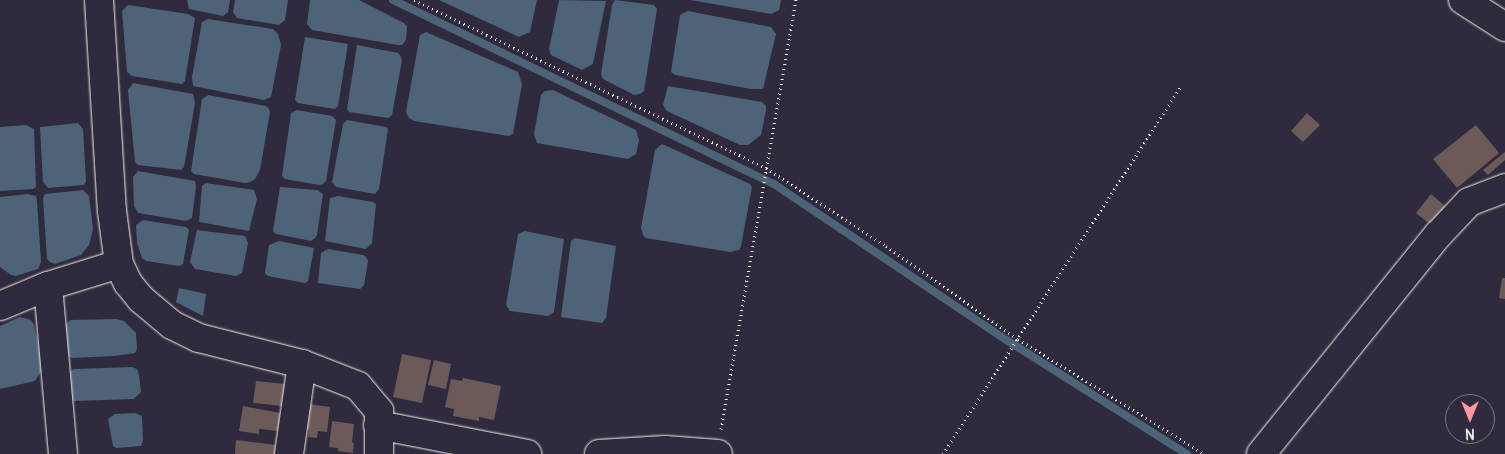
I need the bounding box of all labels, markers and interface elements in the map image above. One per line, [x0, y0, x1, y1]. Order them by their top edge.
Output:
north arrow [1445, 394, 1495, 444]
text: N [1465, 425, 1475, 442]

